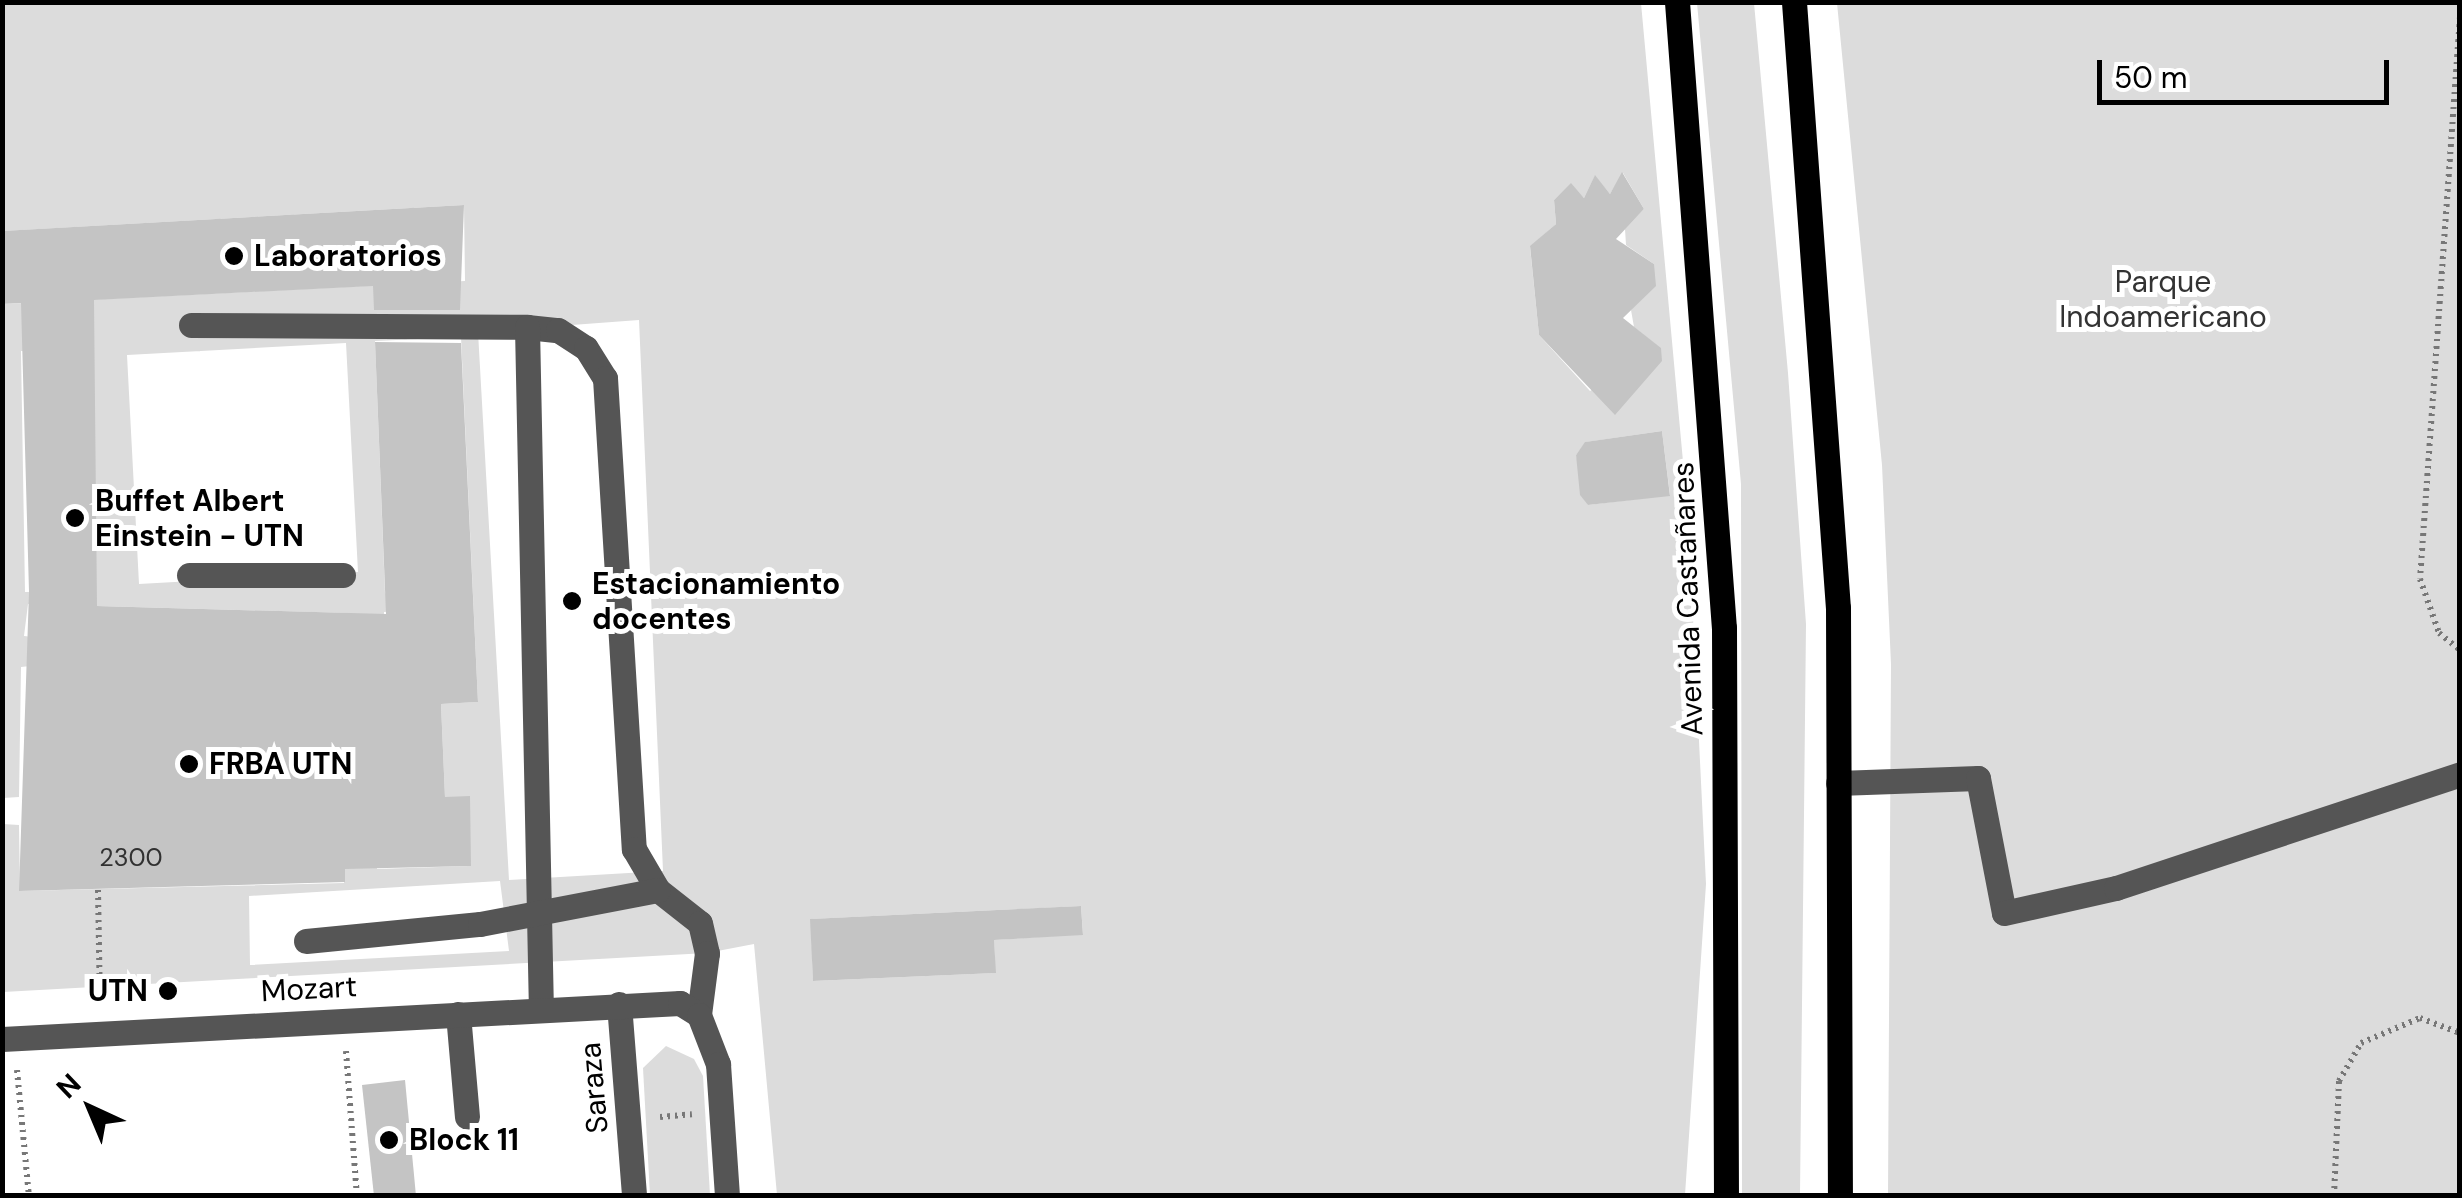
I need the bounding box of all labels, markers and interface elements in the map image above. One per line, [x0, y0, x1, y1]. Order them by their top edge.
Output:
scale bar [2102, 40, 2394, 102]
text: 50 m [2114, 58, 2188, 97]
place label: Laboratorios [254, 238, 442, 274]
marker: Laboratorios [223, 245, 245, 267]
park label: Parque Indoamericano [2059, 264, 2267, 334]
street label: Avenida Castañares [1665, 461, 1711, 737]
place label: Buffet Albert Einstein - UTN [95, 483, 304, 554]
marker: Buffet Albert Einstein - UTN [64, 507, 86, 529]
place label: Estacionamiento docentes [592, 566, 840, 636]
marker: Estacionamiento docentes [561, 590, 583, 612]
place label: FRBA UTN [209, 746, 352, 782]
marker: FRBA UTN [178, 753, 200, 775]
house number: 2300 [99, 843, 163, 873]
street label: Mozart [260, 969, 358, 1009]
place label: UTN [88, 973, 148, 1009]
marker: UTN [157, 980, 179, 1002]
street label: Saraza [572, 1041, 616, 1135]
north arrow [40, 1058, 140, 1158]
text: N [49, 1066, 89, 1106]
place label: Block 11 [409, 1122, 519, 1158]
marker: Block 11 [378, 1129, 400, 1151]

